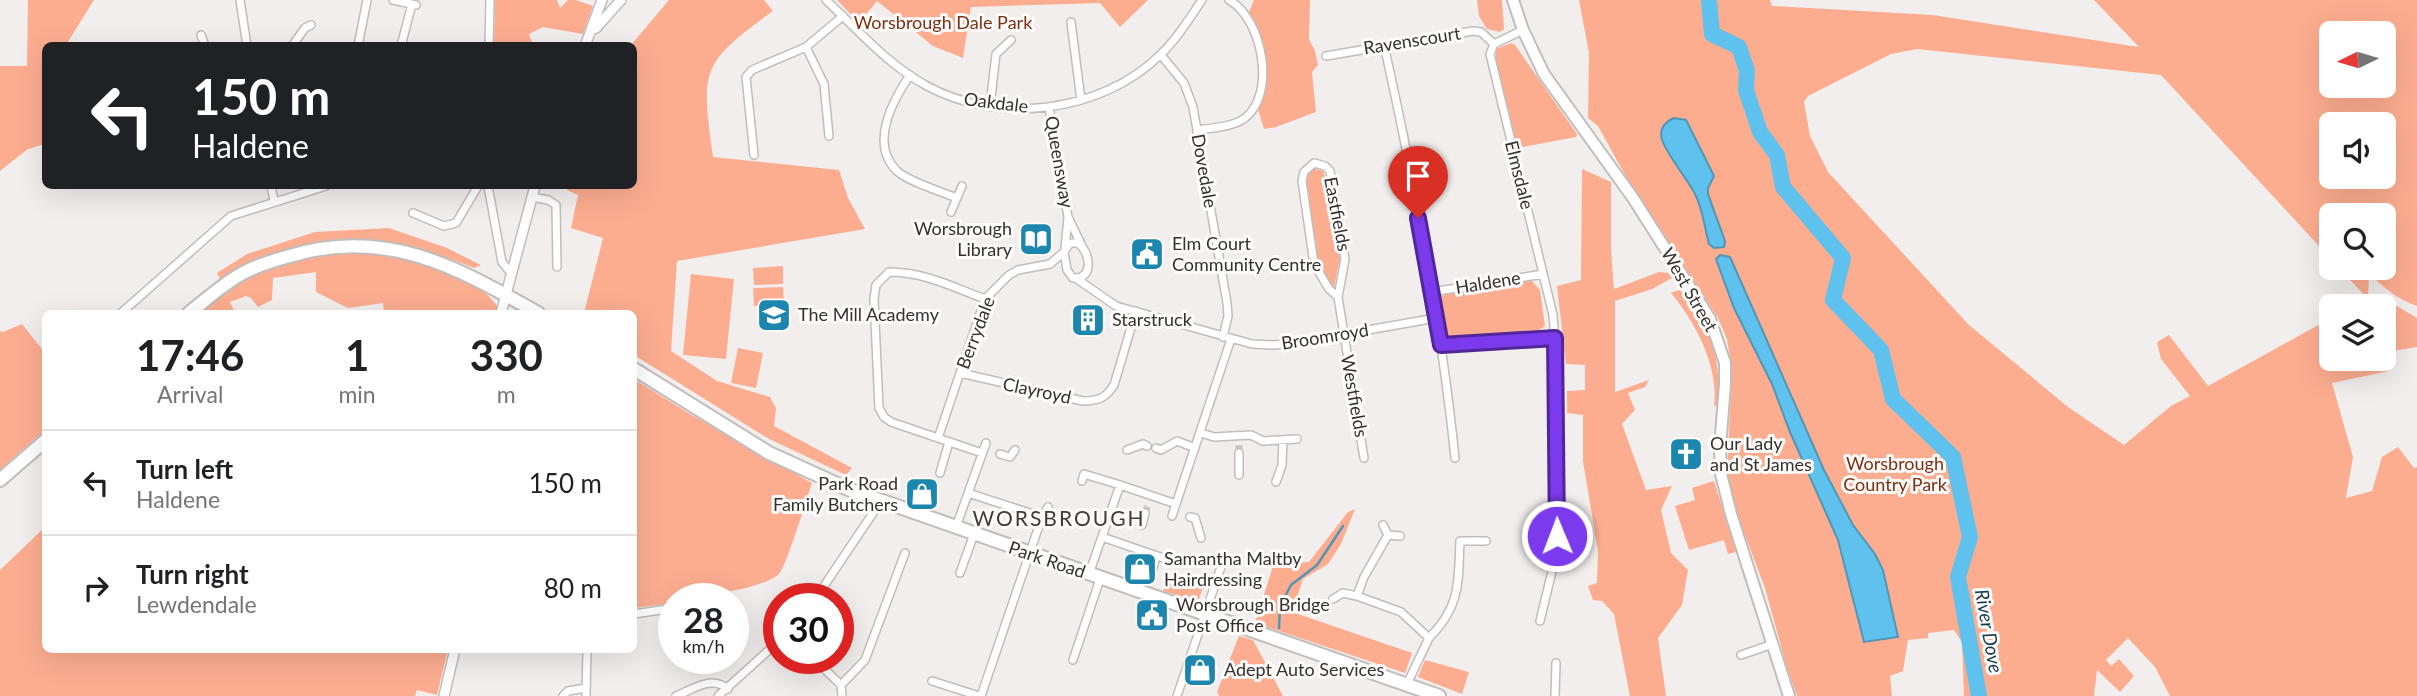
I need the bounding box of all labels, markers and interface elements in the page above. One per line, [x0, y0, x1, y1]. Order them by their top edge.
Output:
park label: Worsbrough Dale Park [854, 11, 1033, 33]
street label: Ravenscourt [1362, 21, 1462, 59]
north arrow [2319, 21, 2396, 98]
map controls [2319, 21, 2396, 371]
text: 150 m [192, 67, 330, 125]
icon: left [77, 70, 168, 161]
street label: Oakdale [963, 87, 1030, 117]
button: sound [2319, 112, 2396, 189]
street label: Queensway [1041, 114, 1079, 210]
text: Haldene [192, 126, 309, 165]
street label: Dovedale [1188, 132, 1222, 210]
street label: Elmsdale [1501, 138, 1539, 211]
pin [1388, 146, 1448, 218]
icon: arrive [1399, 157, 1437, 195]
street label: Eastfields [1320, 175, 1356, 253]
button: search [2319, 203, 2396, 280]
place label: Worsbrough Library [914, 217, 1013, 260]
library icon: Worsbrough Library [1017, 220, 1055, 258]
place label: Elm Court Community Centre [1172, 232, 1321, 275]
public building icon: Elm Court Community Centre [1128, 235, 1166, 273]
street label: West Street [1657, 244, 1723, 336]
street label: Haldene [1454, 266, 1522, 298]
street label: Berrydale [951, 293, 999, 372]
button: layers [2319, 294, 2396, 371]
school or university icon: The Mill Academy [755, 296, 793, 334]
building icon: Starstruck [1069, 301, 1107, 339]
place label: The Mill Academy [798, 303, 940, 325]
place label: Starstruck [1112, 308, 1193, 330]
street label: Broomroyd [1280, 318, 1370, 354]
text: 17:46 [136, 330, 244, 380]
text: 1 [345, 330, 369, 380]
text: 330 [470, 330, 543, 380]
street label: Westfields [1337, 353, 1373, 439]
street label: Clayroyd [1001, 372, 1073, 408]
text: Arrival [157, 380, 223, 408]
text: min [338, 380, 376, 408]
text: m [497, 380, 516, 408]
place label: Our Lady and St James [1710, 432, 1812, 475]
church icon: Our Lady and St James [1667, 435, 1705, 473]
park label: Worsbrough Country Park [1843, 452, 1948, 495]
text: Turn left [136, 453, 233, 485]
icon: left [77, 464, 115, 502]
text: 150 m [529, 467, 602, 499]
place label: Park Road Family Butchers [773, 472, 898, 515]
shop icon: Park Road Family Butchers [903, 475, 941, 513]
text: Haldene [136, 485, 220, 513]
position arrow [1520, 499, 1594, 573]
district label: WORSBROUGH [972, 505, 1146, 530]
street label: Park Road [1006, 536, 1089, 582]
place label: Samantha Maltby Hairdressing [1164, 547, 1302, 590]
shop icon: Samantha Maltby Hairdressing [1121, 550, 1159, 588]
text: Turn right [136, 558, 249, 590]
icon: right [77, 569, 115, 607]
text: 80 m [544, 572, 602, 604]
speed limit sign: 30 [763, 583, 854, 674]
water label: River Dove [1971, 587, 2008, 675]
text: Lewdendale [136, 590, 257, 618]
place label: Worsbrough Bridge Post Office [1176, 593, 1330, 636]
public building icon: Worsbrough Bridge Post Office [1133, 596, 1171, 634]
text: 28 [683, 598, 724, 640]
text: km/h [682, 635, 725, 657]
shop icon: Adept Auto Services [1181, 651, 1219, 689]
place label: Adept Auto Services [1224, 658, 1385, 680]

